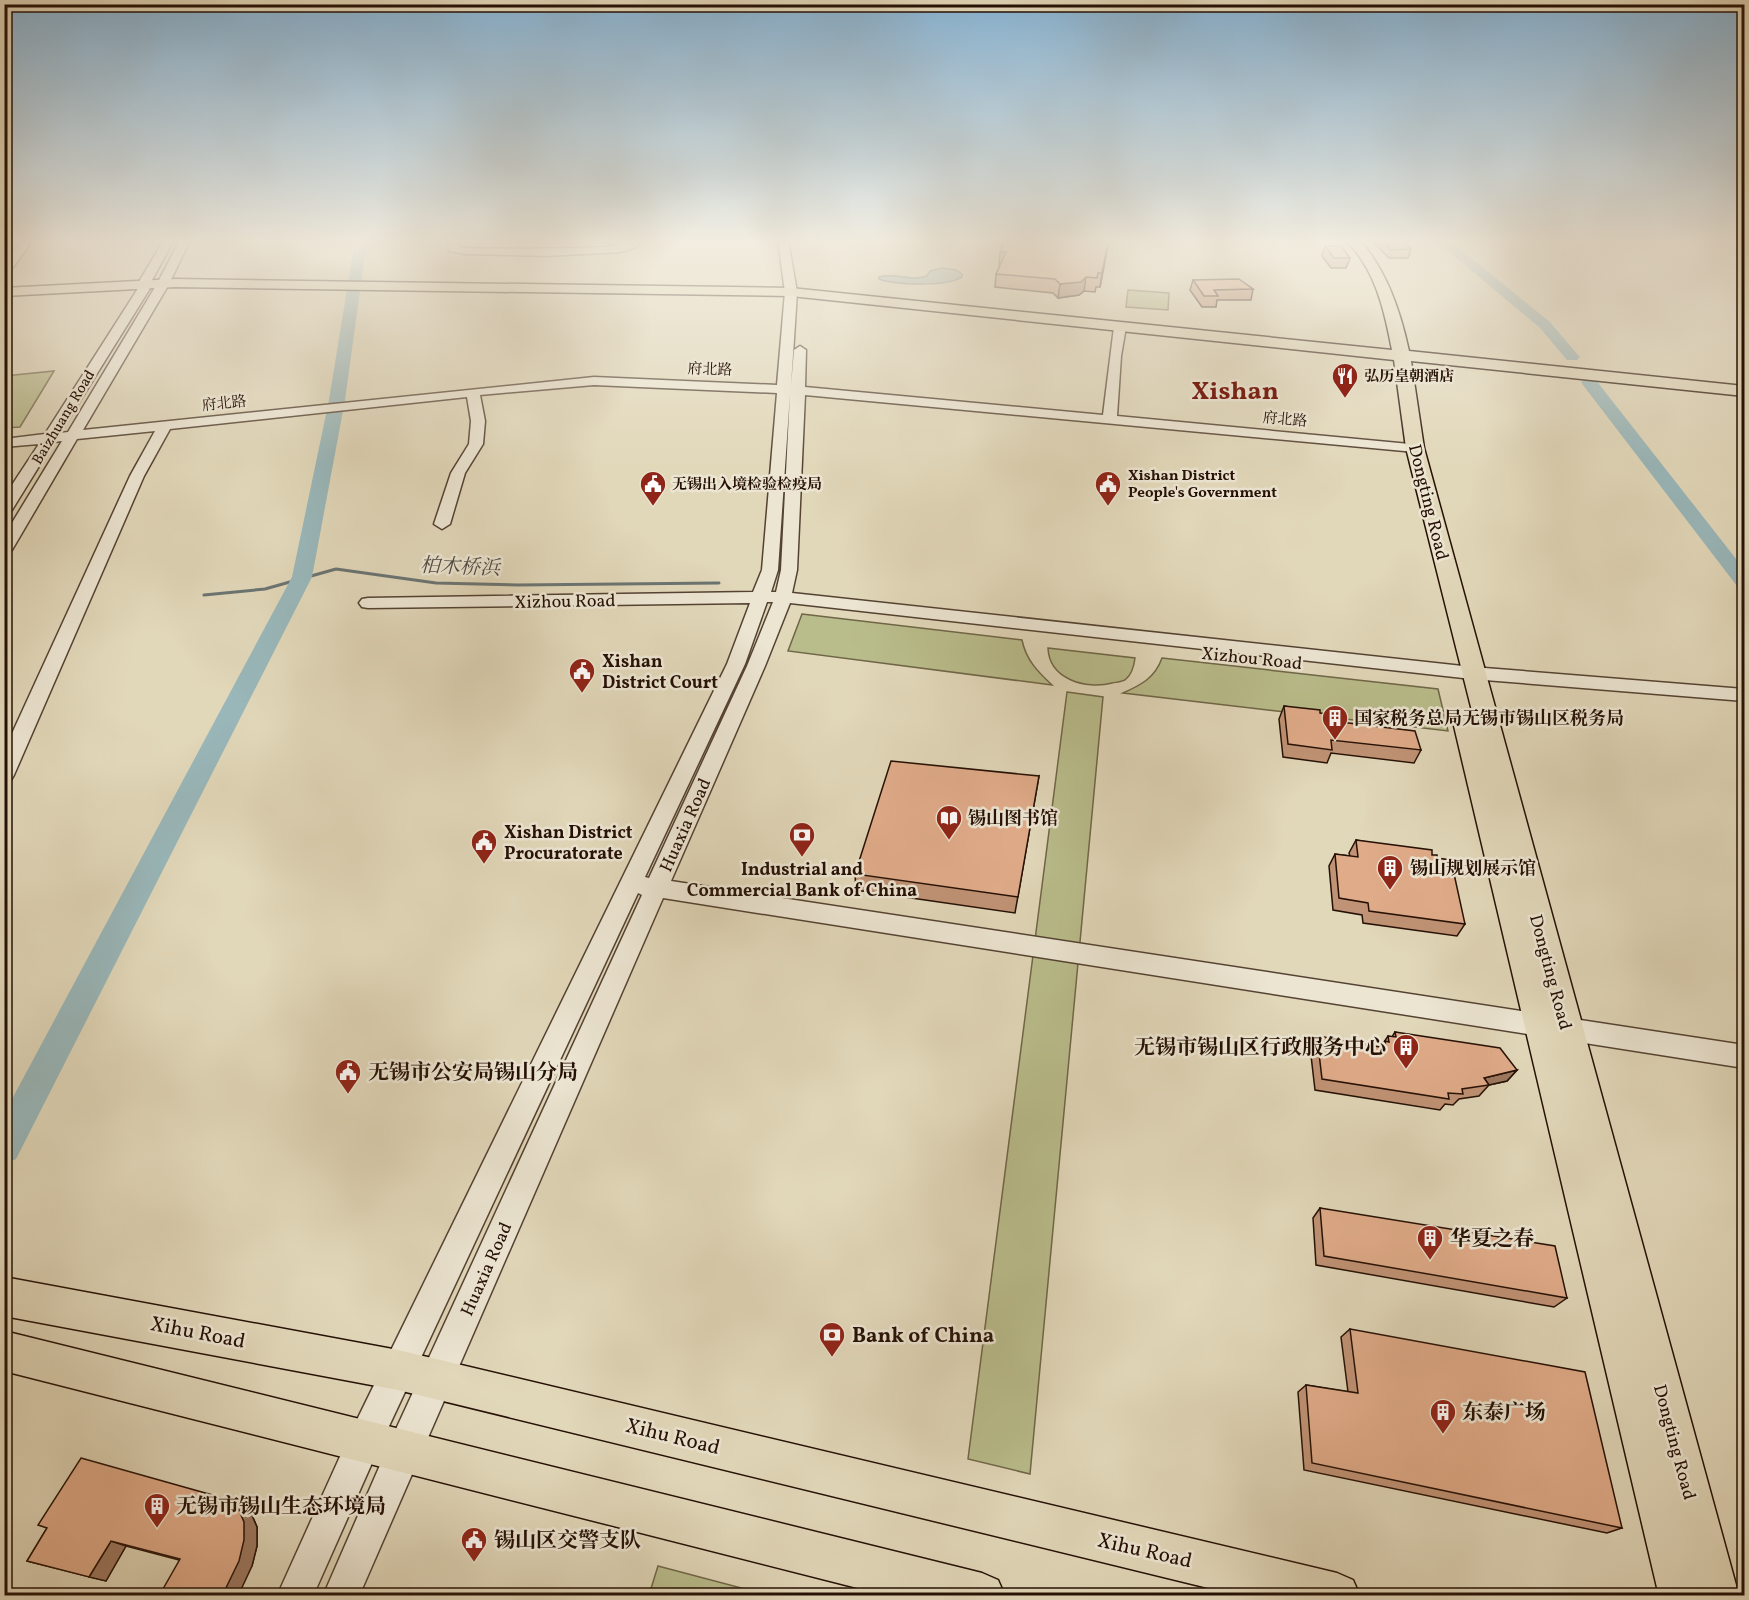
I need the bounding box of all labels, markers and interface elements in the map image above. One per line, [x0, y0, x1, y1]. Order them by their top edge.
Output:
street label: 府北路 [687, 359, 733, 382]
restaurant icon: 弘历皇朝酒店 [1330, 361, 1360, 399]
street label: Baizhuang Road [28, 366, 101, 469]
place label: 弘历皇朝酒店 [1364, 367, 1454, 388]
district label: Xishan [1191, 374, 1279, 410]
street label: 府北路 [201, 392, 248, 417]
street label: 府北路 [1262, 408, 1308, 433]
street label: Dongting Road [1401, 442, 1454, 563]
place label: Xishan District People's Government [1128, 466, 1277, 504]
public building icon: 无锡出入境检验检疫局 [638, 469, 668, 507]
public building icon: Xishan District People's Government [1093, 469, 1123, 507]
place label: 无锡出入境检验检疫局 [672, 475, 822, 496]
water label: 柏木桥浜 [419, 553, 502, 583]
street label: Xizhou Road [514, 589, 616, 616]
street label: Xizhou Road [1200, 642, 1303, 677]
place label: Xishan District Court [602, 650, 718, 696]
public building icon: Xishan District Court [567, 656, 597, 694]
building icon: 国家税务总局无锡市锡山区税务局 [1320, 703, 1350, 741]
place label: 国家税务总局无锡市锡山区税务局 [1354, 707, 1624, 732]
street label: Huaxia Road [655, 775, 718, 877]
library icon: 锡山图书馆 [934, 803, 964, 841]
place label: 锡山图书馆 [968, 807, 1058, 832]
bank icon: Industrial and Commercial Bank of China [787, 820, 817, 858]
place label: Xishan District Procuratorate [504, 821, 633, 867]
public building icon: Xishan District Procuratorate [469, 827, 499, 865]
building icon: 锡山规划展示馆 [1375, 853, 1405, 891]
place label: 锡山规划展示馆 [1410, 857, 1536, 882]
place label: Industrial and Commercial Bank of China [687, 858, 917, 904]
street label: Dongting Road [1522, 912, 1577, 1033]
building icon: 无锡市锡山区行政服务中心 [1391, 1032, 1421, 1070]
place label: 无锡市锡山区行政服务中心 [1134, 1034, 1386, 1063]
public building icon: 无锡市公安局锡山分局 [333, 1057, 363, 1095]
place label: 无锡市公安局锡山分局 [368, 1059, 578, 1088]
street label: Huaxia Road [456, 1219, 519, 1321]
building icon: 华夏之春 [1415, 1223, 1445, 1261]
place label: 华夏之春 [1450, 1225, 1534, 1254]
street label: Xihu Road [148, 1310, 248, 1357]
bank icon: Bank of China [817, 1320, 847, 1358]
place label: Bank of China [852, 1322, 994, 1351]
street label: Dongting Road [1646, 1382, 1701, 1503]
building icon: 东泰广场 [1428, 1397, 1458, 1435]
place label: 东泰广场 [1462, 1399, 1546, 1428]
street label: Xihu Road [622, 1412, 723, 1463]
building icon: 无锡市锡山生态环境局 [142, 1491, 172, 1529]
place label: 无锡市锡山生态环境局 [176, 1493, 386, 1522]
public building icon: 锡山区交警支队 [459, 1525, 489, 1563]
place label: 锡山区交警支队 [494, 1527, 641, 1556]
street label: Xihu Road [1094, 1527, 1195, 1576]

